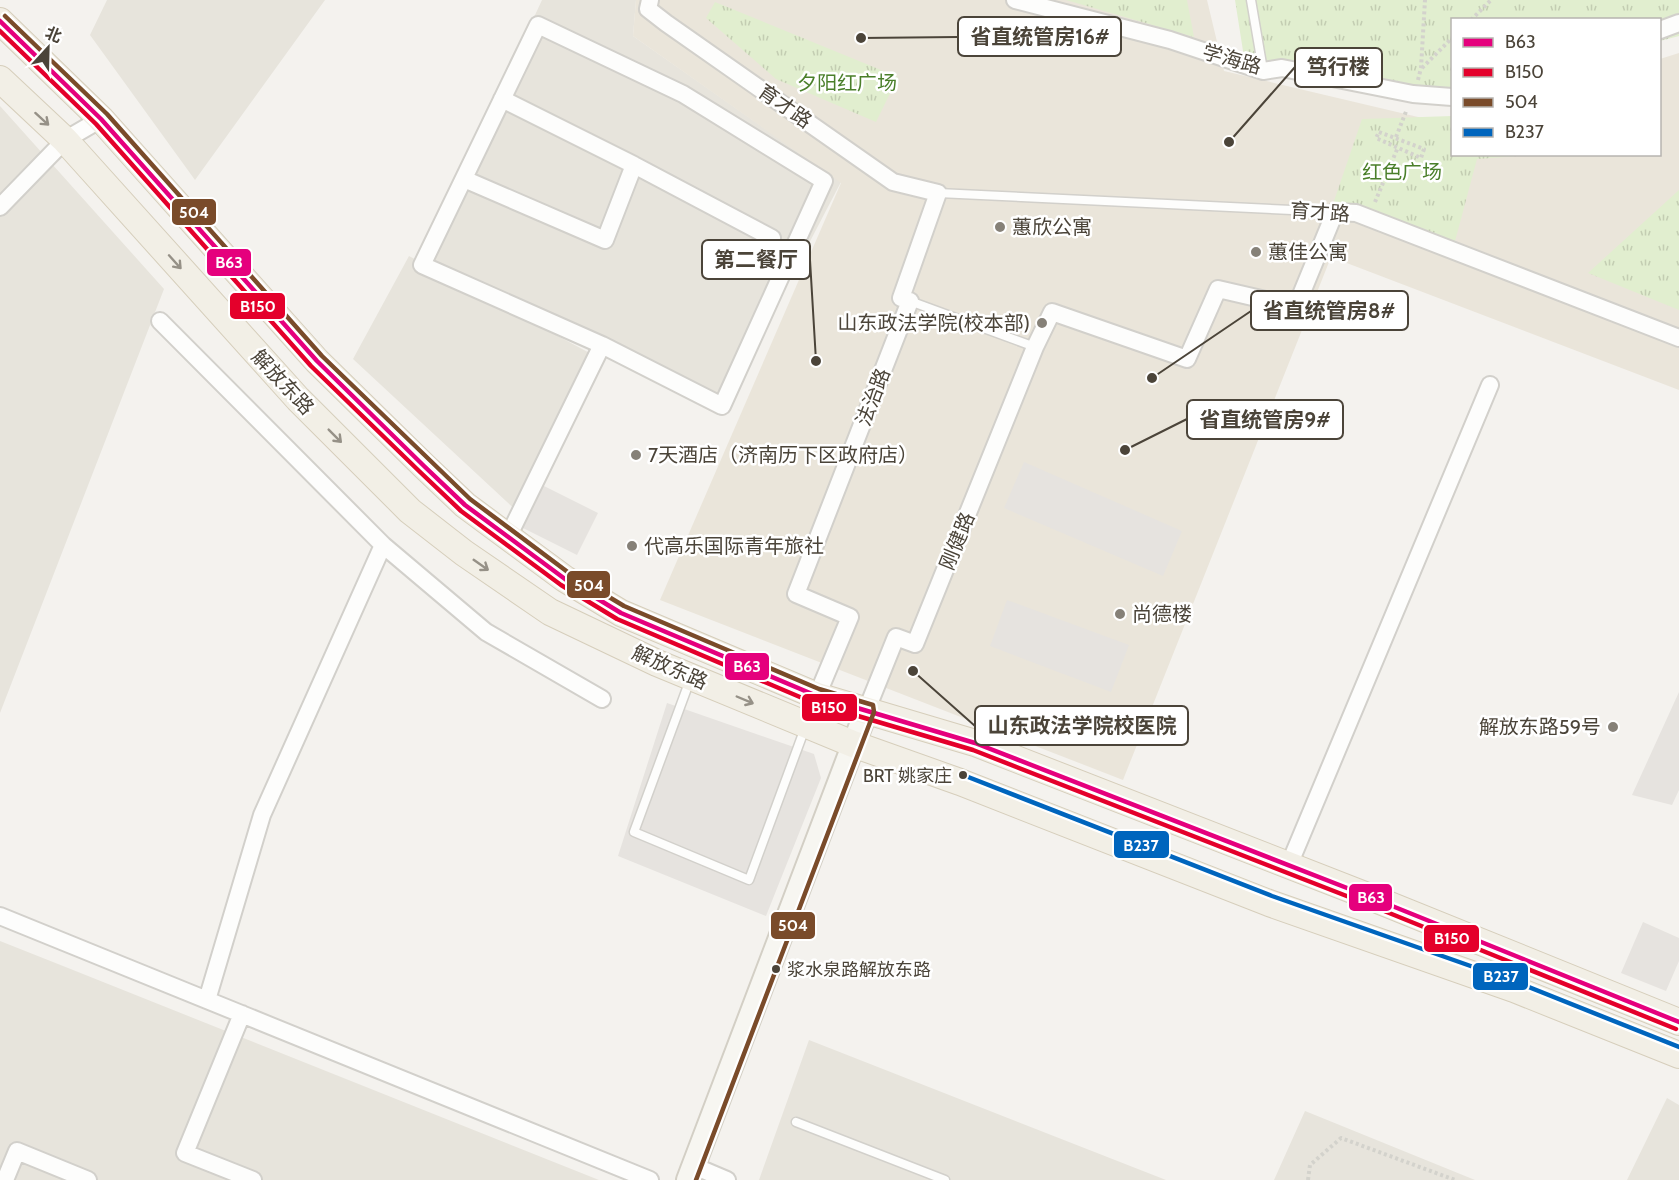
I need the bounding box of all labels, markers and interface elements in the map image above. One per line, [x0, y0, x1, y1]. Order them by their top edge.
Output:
callout: 省直统管房16# [958, 17, 1121, 56]
north arrow [18, 18, 78, 78]
legend [1451, 18, 1661, 156]
text: 北 [42, 23, 64, 46]
text: 省直统管房16# [970, 24, 1110, 49]
text: B63 [1505, 31, 1536, 53]
street label: 学海路 [1200, 39, 1264, 79]
callout: 笃行楼 [1295, 48, 1382, 87]
text: 笃行楼 [1307, 54, 1370, 79]
text: B150 [1505, 61, 1544, 83]
park label: 夕阳红广场 [797, 71, 897, 95]
street label: 育才路 [754, 79, 816, 133]
text: 504 [1505, 91, 1538, 113]
one-way arrow [35, 112, 50, 126]
text: B237 [1505, 121, 1544, 143]
park label: 红色广场 [1362, 160, 1442, 184]
line badge: 504 [171, 198, 217, 226]
street label: 育才路 [1289, 198, 1351, 226]
text: 504 [179, 203, 209, 222]
place label: 蕙欣公寓 [1012, 215, 1092, 239]
marker: 蕙欣公寓 [993, 220, 1007, 234]
callout: 第二餐厅 [702, 240, 810, 279]
place label: 蕙佳公寓 [1268, 240, 1348, 264]
marker: 蕙佳公寓 [1249, 245, 1263, 259]
text: 第二餐厅 [714, 247, 798, 272]
line badge: B63 [206, 248, 252, 277]
text: B63 [215, 253, 243, 272]
one-way arrow [168, 254, 182, 269]
callout: 省直统管房8# [1251, 291, 1408, 330]
line badge: B150 [229, 292, 286, 320]
text: B150 [240, 297, 276, 316]
text: 省直统管房8# [1263, 298, 1395, 323]
place label: 山东政法学院(校本部) [837, 311, 1030, 335]
marker: 山东政法学院(校本部) [1035, 316, 1049, 330]
street label: 解放东路 [247, 345, 319, 419]
street label: 法治路 [851, 365, 895, 429]
callout: 省直统管房9# [1187, 400, 1343, 439]
text: 省直统管房9# [1199, 407, 1331, 432]
one-way arrow [328, 429, 343, 444]
place label: 7天酒店（济南历下区政府店） [648, 443, 918, 467]
marker: 7天酒店（济南历下区政府店） [629, 448, 643, 462]
street label: 刚健路 [935, 509, 979, 573]
place label: 代高乐国际青年旅社 [644, 534, 824, 558]
marker: 代高乐国际青年旅社 [625, 539, 639, 553]
one-way arrow [473, 559, 489, 571]
line badge: 504 [566, 570, 611, 599]
text: 504 [574, 576, 604, 595]
place label: 尚德楼 [1132, 602, 1192, 626]
marker: 尚德楼 [1113, 607, 1127, 621]
street label: 解放东路 [629, 640, 711, 694]
line badge: B63 [724, 652, 770, 681]
text: B63 [733, 657, 761, 676]
line badge: B150 [801, 693, 858, 722]
one-way arrow [736, 694, 754, 706]
text: B150 [811, 698, 847, 717]
callout: 山东政法学院校医院 [975, 706, 1188, 745]
text: 山东政法学院校医院 [988, 713, 1177, 738]
place label: 解放东路59号 [1479, 715, 1601, 739]
marker: 解放东路59号 [1606, 720, 1620, 734]
place label: BRT 姚家庄 [863, 765, 952, 787]
marker: BRT 姚家庄 [957, 769, 969, 781]
line badge: B237 [1113, 830, 1170, 859]
text: B237 [1123, 836, 1159, 855]
line badge: B63 [1348, 883, 1393, 912]
text: B63 [1357, 888, 1385, 907]
line badge: 504 [770, 911, 816, 940]
text: 504 [778, 916, 808, 935]
line badge: B150 [1423, 924, 1480, 953]
text: B150 [1434, 929, 1470, 948]
place label: 浆水泉路解放东路 [787, 959, 931, 981]
line badge: B237 [1472, 962, 1529, 991]
marker: 浆水泉路解放东路 [770, 963, 782, 975]
text: B237 [1483, 967, 1519, 986]

